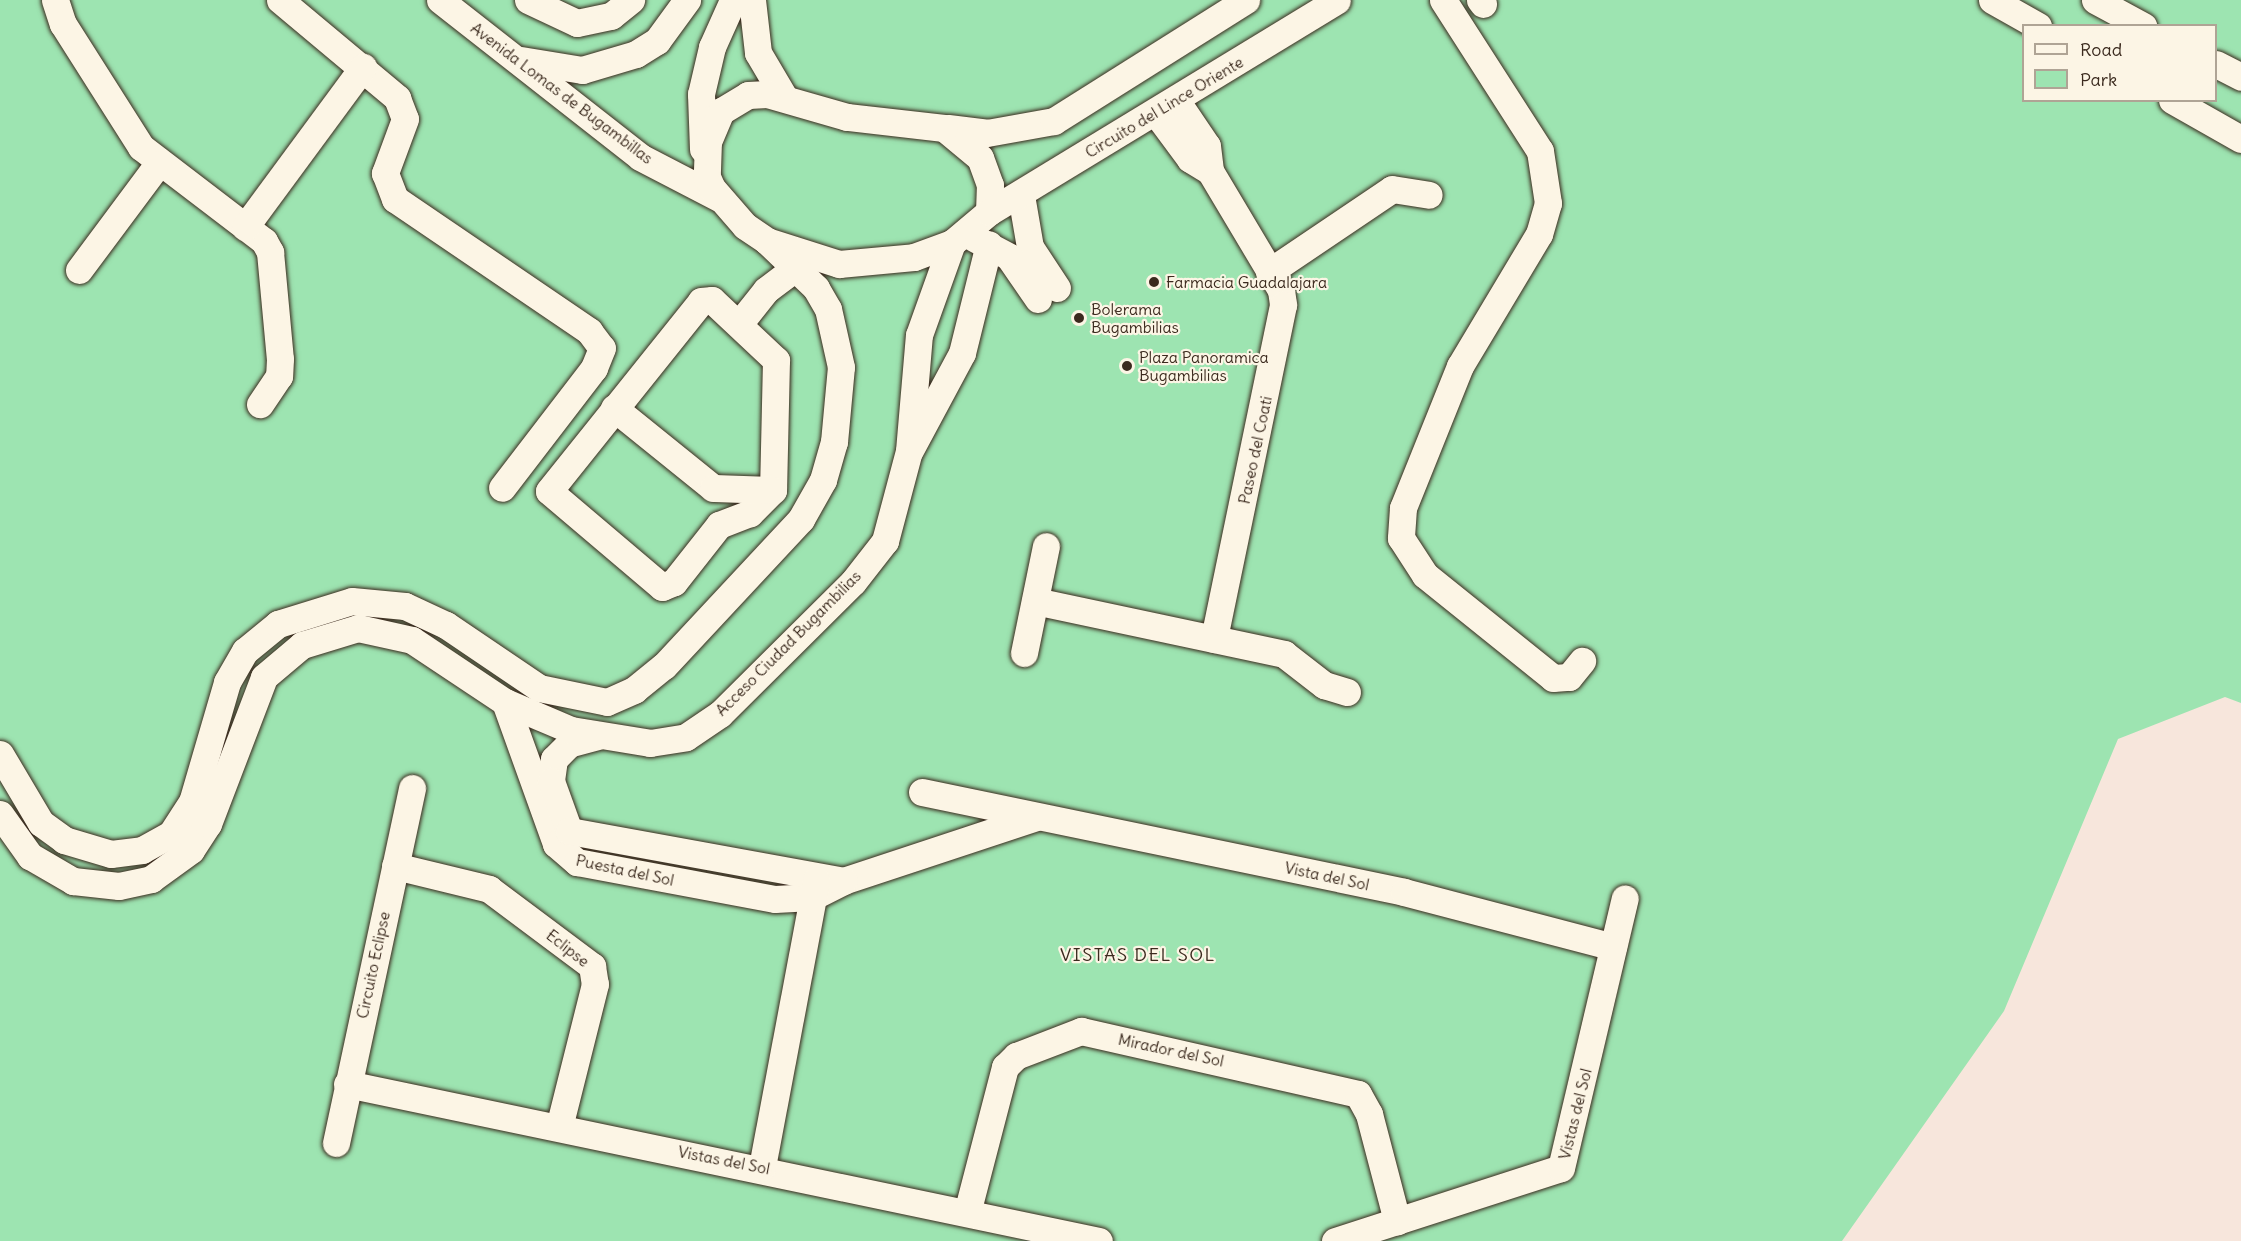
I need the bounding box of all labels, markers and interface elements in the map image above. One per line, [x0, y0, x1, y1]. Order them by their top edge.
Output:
street label: Avenida Lomas de Bugambillas [467, 18, 657, 168]
legend [2022, 24, 2217, 102]
text: Road [2080, 38, 2122, 61]
street label: Circuito del Lince Oriente [1081, 52, 1247, 162]
text: Park [2080, 68, 2117, 91]
place label: Farmacia Guadalajara [1166, 272, 1327, 292]
marker: Farmacia Guadalajara [1147, 275, 1161, 289]
place label: Bolerama Bugambilias [1091, 299, 1179, 337]
marker: Bolerama Bugambilias [1072, 311, 1086, 325]
place label: Plaza Panoramica Bugambilias [1139, 347, 1269, 385]
marker: Plaza Panoramica Bugambilias [1120, 359, 1134, 373]
street label: Paseo del Coati [1234, 394, 1276, 506]
street label: Acceso Ciudad Bugambilias [711, 566, 865, 720]
street label: Puesta del Sol [574, 850, 676, 890]
street label: Vista del Sol [1283, 858, 1371, 894]
street label: Circuito Eclipse [352, 910, 394, 1020]
street label: Eclipse [543, 925, 593, 971]
district label: VISTAS DEL SOL [1060, 944, 1216, 966]
street label: Mirador del Sol [1116, 1029, 1226, 1071]
street label: Vistas del Sol [1554, 1066, 1596, 1162]
street label: Vistas del Sol [676, 1142, 772, 1178]

